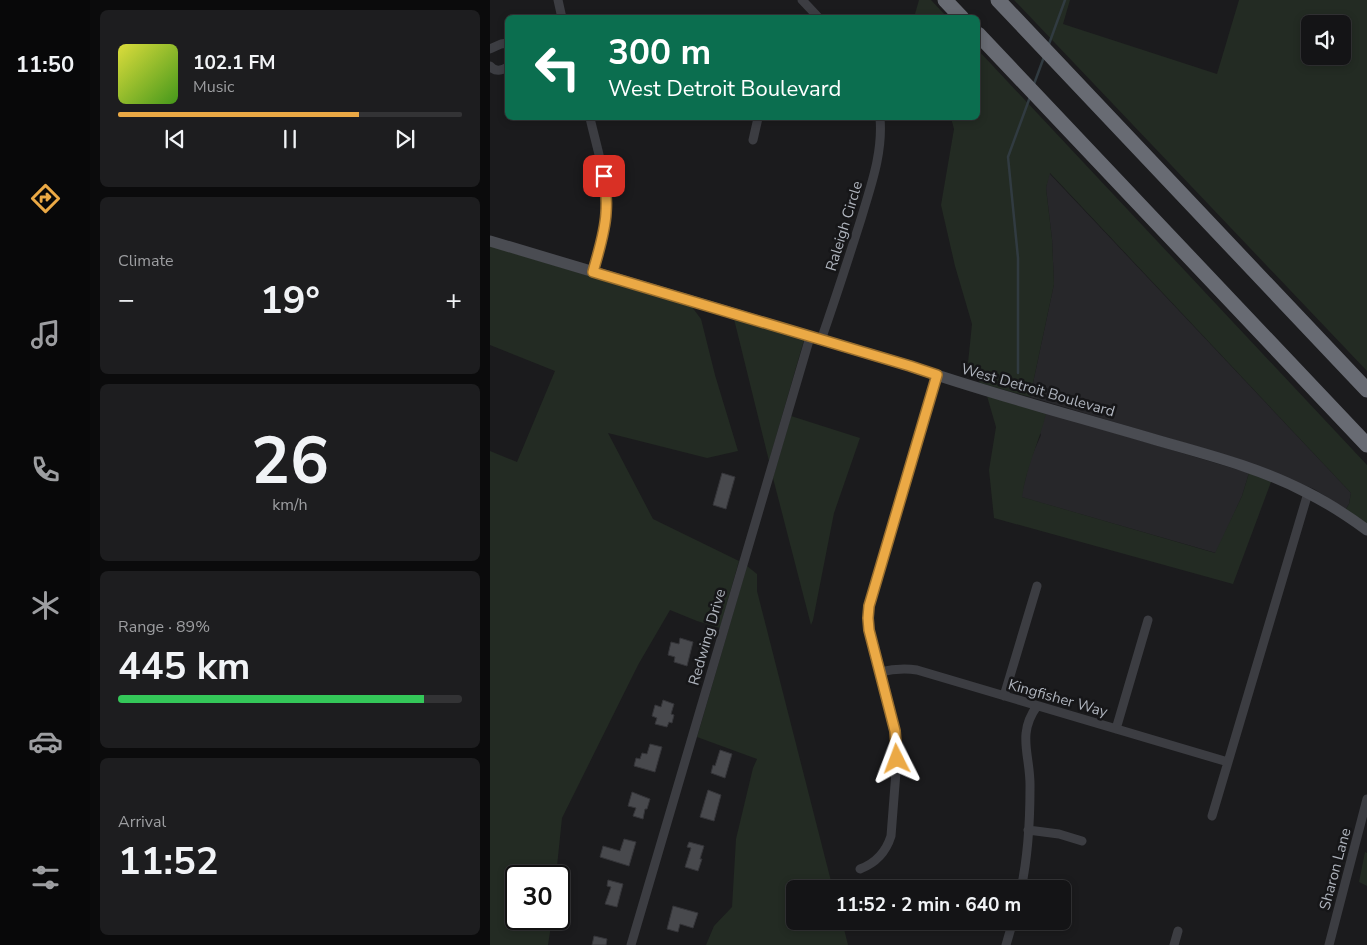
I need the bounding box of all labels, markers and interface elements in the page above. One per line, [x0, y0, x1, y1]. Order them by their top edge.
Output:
map controls [1301, 15, 1351, 65]
button: sound [1301, 15, 1351, 65]
text: 300 m [608, 29, 711, 76]
icon: left [525, 35, 590, 100]
text: 11:50 [16, 50, 74, 80]
text: 102.1 FM [193, 50, 276, 76]
text: West Detroit Boulevard [608, 74, 841, 104]
text: Music [193, 76, 234, 98]
icon: previous [161, 125, 189, 153]
icon: pause [276, 125, 304, 153]
icon: next [391, 125, 419, 153]
pin [583, 155, 625, 197]
icon: arrive [590, 162, 618, 190]
street label: Raleigh Circle [821, 179, 867, 273]
icon: directions [28, 181, 63, 216]
text: Climate [118, 250, 173, 272]
text: 19° [260, 275, 320, 326]
text: − [118, 281, 135, 319]
text: + [445, 281, 462, 319]
icon: music [28, 317, 63, 352]
street label: West Detroit Boulevard [959, 358, 1117, 422]
text: 26 [251, 417, 329, 506]
icon: phone [28, 452, 63, 487]
text: km/h [272, 494, 308, 516]
street label: Redwing Drive [684, 586, 730, 688]
icon: climate [28, 588, 63, 623]
text: Range · 89% [118, 616, 210, 638]
text: 445 km [118, 641, 250, 692]
street label: Kingfisher Way [1006, 674, 1110, 722]
icon: car [28, 724, 63, 759]
position arrow [870, 732, 922, 784]
text: Arrival [118, 811, 166, 833]
street label: Sharon Lane [1314, 826, 1356, 912]
text: 11:52 [118, 836, 219, 887]
icon: filters [28, 860, 63, 895]
speed limit sign: 30 [505, 865, 570, 930]
text: 11:52 · 2 min · 640 m [836, 892, 1021, 918]

